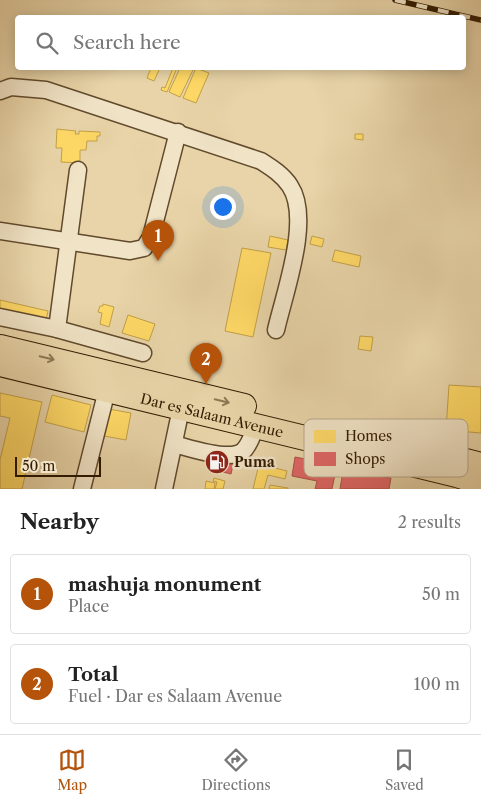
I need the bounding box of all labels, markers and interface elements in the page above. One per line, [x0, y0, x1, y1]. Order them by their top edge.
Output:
search box [15, 15, 466, 70]
icon: search [33, 29, 61, 57]
text: Search here [73, 31, 181, 54]
your location [210, 194, 236, 220]
pin: 1 [142, 220, 174, 261]
pin: 2 [190, 343, 222, 384]
one-way arrow [39, 354, 55, 363]
street label: Dar es Salaam Avenue [139, 389, 285, 442]
one-way arrow [214, 397, 230, 406]
legend [304, 419, 468, 477]
text: Homes [345, 427, 392, 445]
fuel station icon: Puma [204, 449, 230, 475]
text: Shops [345, 450, 385, 468]
place label: Puma [234, 453, 276, 471]
scale bar [15, 454, 101, 477]
text: 50 m [22, 457, 55, 475]
text: Nearby [20, 509, 99, 534]
text: 2 results [398, 512, 461, 532]
text: mashuja monument [68, 573, 262, 596]
text: 1 [33, 584, 41, 604]
text: 50 m [422, 584, 460, 604]
text: Place [68, 596, 109, 616]
text: Total [68, 663, 118, 686]
text: 2 [32, 674, 42, 694]
text: 100 m [414, 674, 460, 694]
text: Fuel · Dar es Salaam Avenue [68, 686, 282, 706]
tab: Map [57, 746, 87, 794]
tab: Directions [201, 746, 271, 794]
tab: Saved [385, 746, 424, 794]

